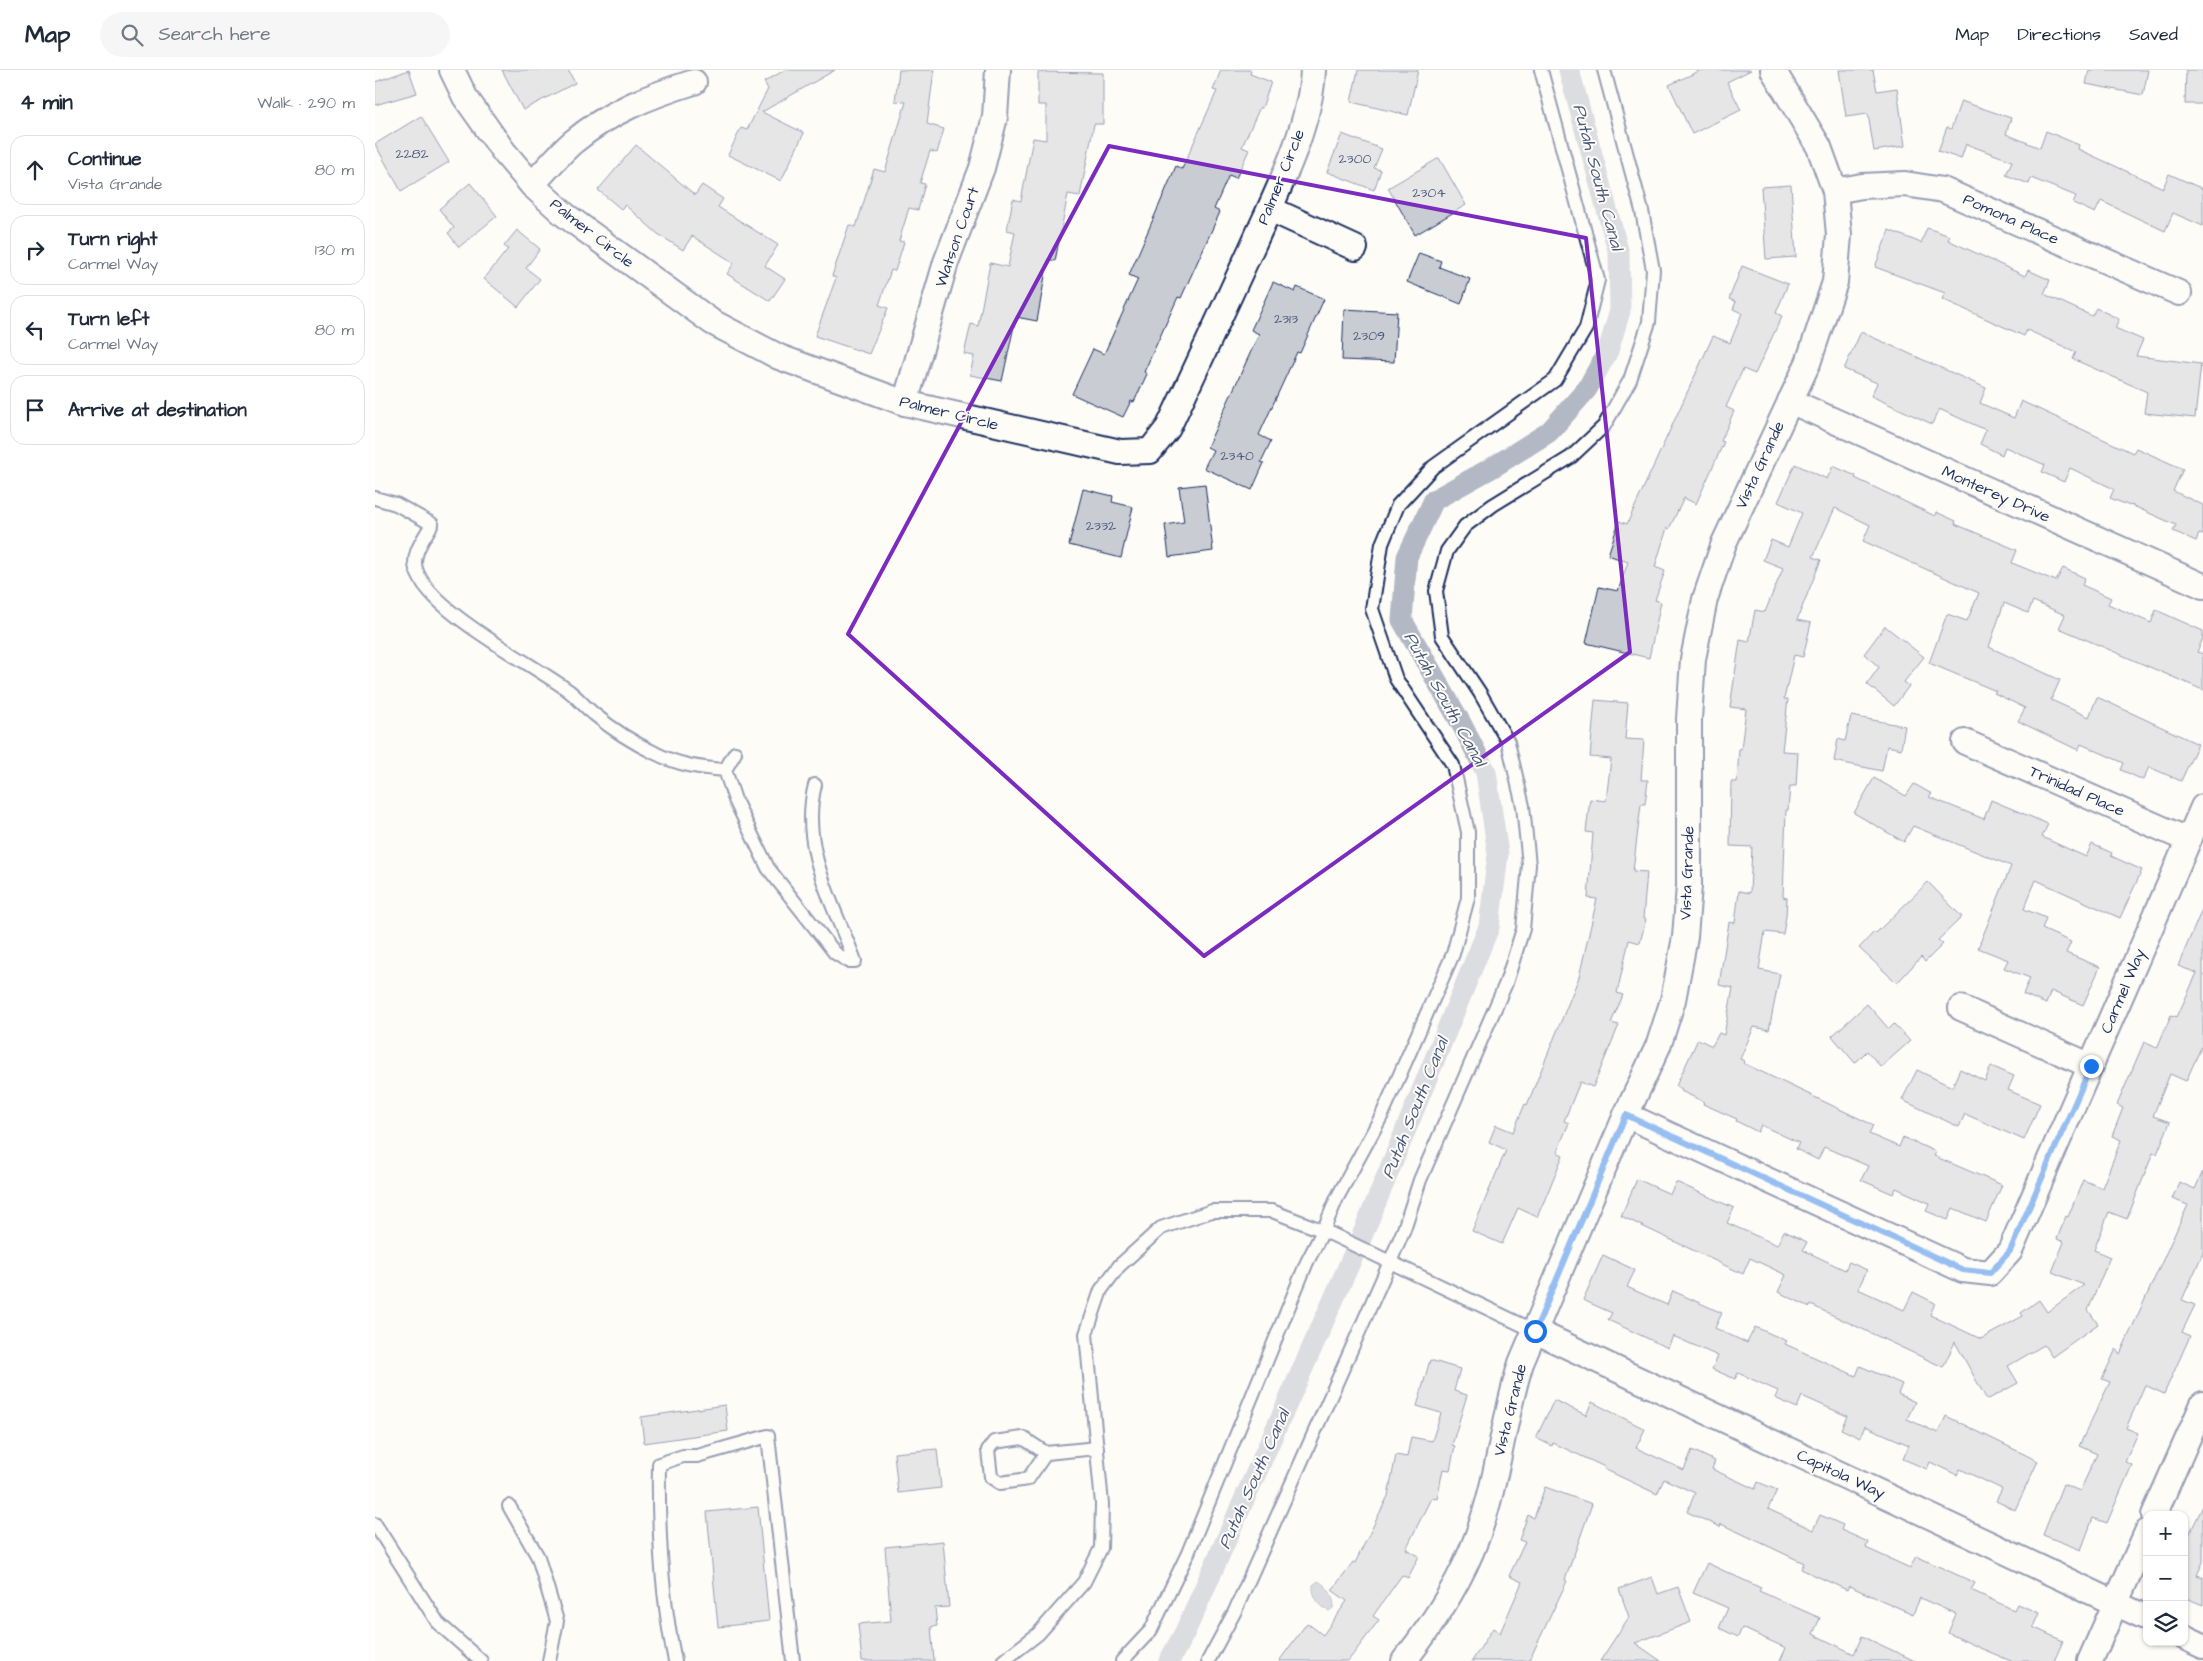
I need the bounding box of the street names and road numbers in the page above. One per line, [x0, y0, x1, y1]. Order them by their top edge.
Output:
street label: Palmer Circle [1252, 126, 1310, 228]
street label: Watson Court [930, 183, 985, 290]
street label: Pomona Place [1960, 188, 2063, 250]
street label: Palmer Circle [545, 193, 639, 273]
street label: Palmer Circle [897, 390, 1001, 436]
street label: Vista Grande [1730, 417, 1790, 512]
street label: Monterey Drive [1938, 460, 2054, 529]
street label: Trinidad Place [2026, 760, 2128, 822]
street label: Vista Grande [1674, 825, 1700, 921]
street label: Carmel Way [2095, 945, 2152, 1037]
street label: Vista Grande [1488, 1361, 1532, 1458]
street label: Capitola Way [1793, 1444, 1889, 1505]

